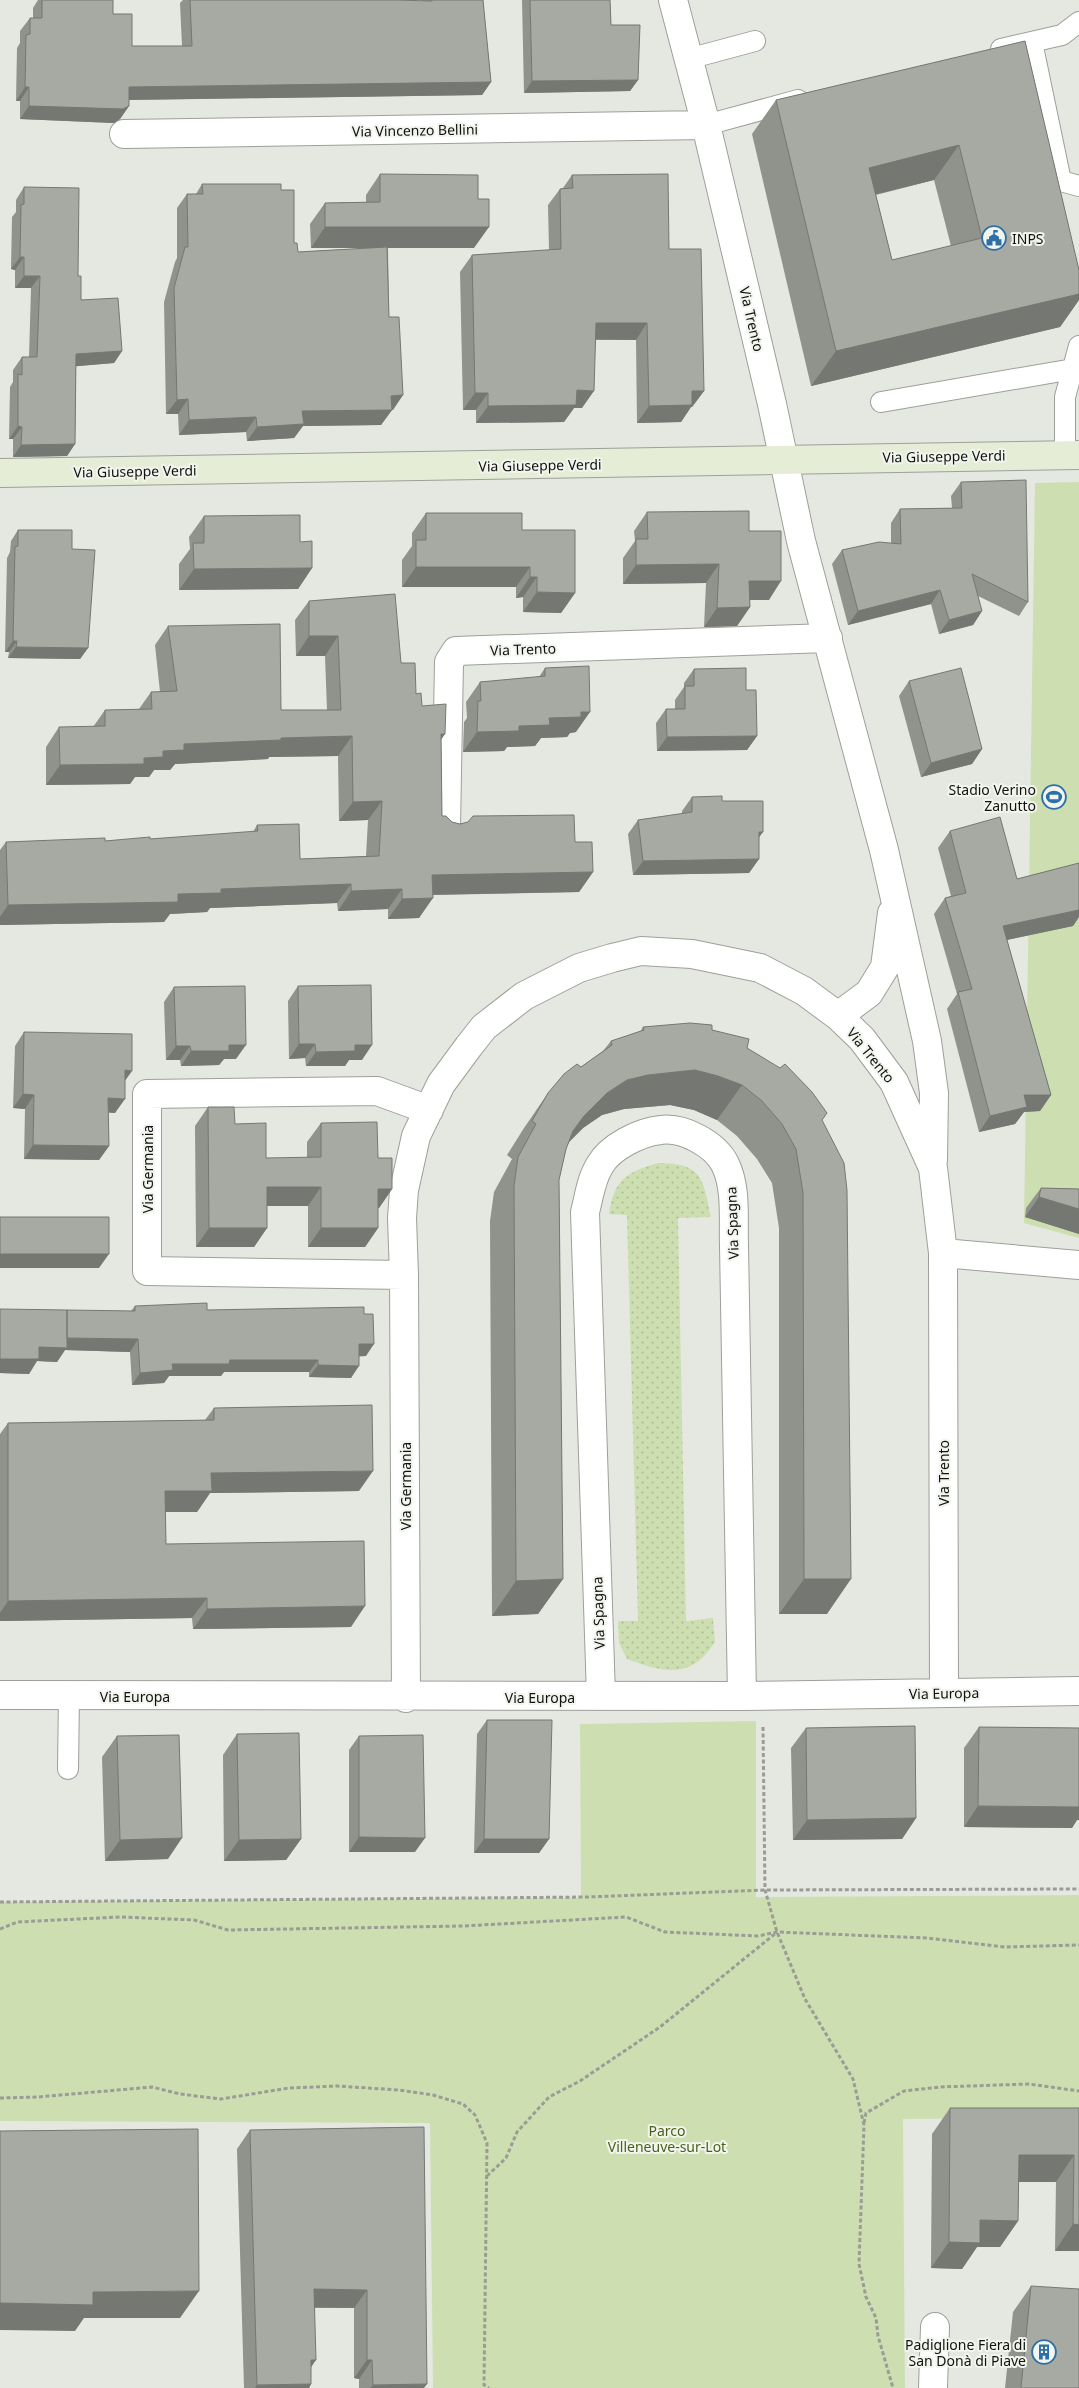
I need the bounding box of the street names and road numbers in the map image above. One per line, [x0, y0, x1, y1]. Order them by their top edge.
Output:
street label: Via Vincenzo Bellini [352, 119, 478, 141]
street label: Via Trento [735, 285, 769, 353]
street label: Via Giuseppe Verdi [882, 445, 1006, 467]
street label: Via Giuseppe Verdi [478, 454, 602, 476]
street label: Via Giuseppe Verdi [73, 460, 197, 482]
street label: Via Trento [490, 638, 556, 660]
street label: Via Trento [843, 1023, 899, 1087]
street label: Via Germania [138, 1125, 157, 1213]
street label: Via Spagna [721, 1186, 743, 1260]
street label: Via Trento [934, 1440, 953, 1506]
street label: Via Germania [396, 1442, 415, 1530]
street label: Via Spagna [587, 1576, 609, 1650]
street label: Via Europa [909, 1683, 979, 1703]
street label: Via Europa [100, 1687, 170, 1706]
street label: Via Europa [505, 1688, 575, 1707]

